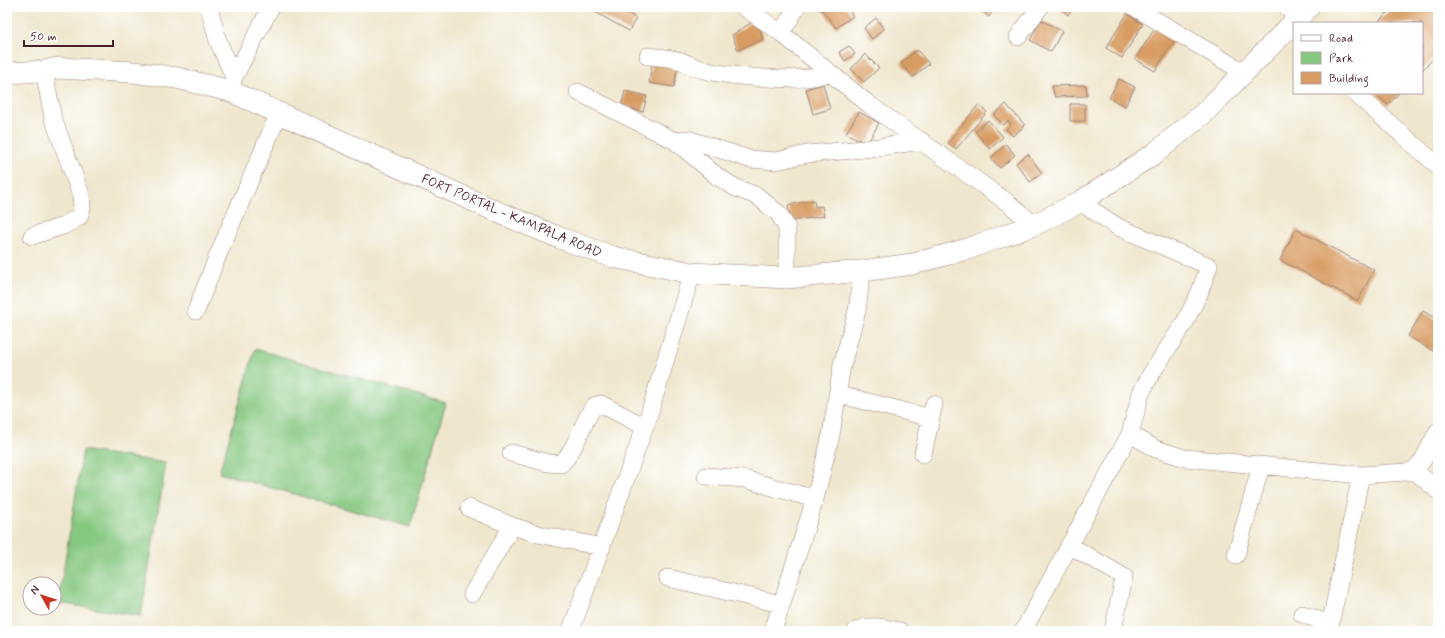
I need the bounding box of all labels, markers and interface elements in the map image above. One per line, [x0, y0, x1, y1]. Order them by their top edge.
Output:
scale bar [24, 22, 113, 48]
legend [1293, 22, 1423, 94]
text: 50 m [30, 29, 57, 45]
text: Road [1329, 31, 1353, 47]
text: Park [1329, 51, 1353, 67]
text: Building [1329, 71, 1369, 88]
street label: FORT PORTAL - KAMPALA ROAD [419, 171, 604, 262]
north arrow [22, 576, 62, 616]
text: N [27, 583, 43, 598]

